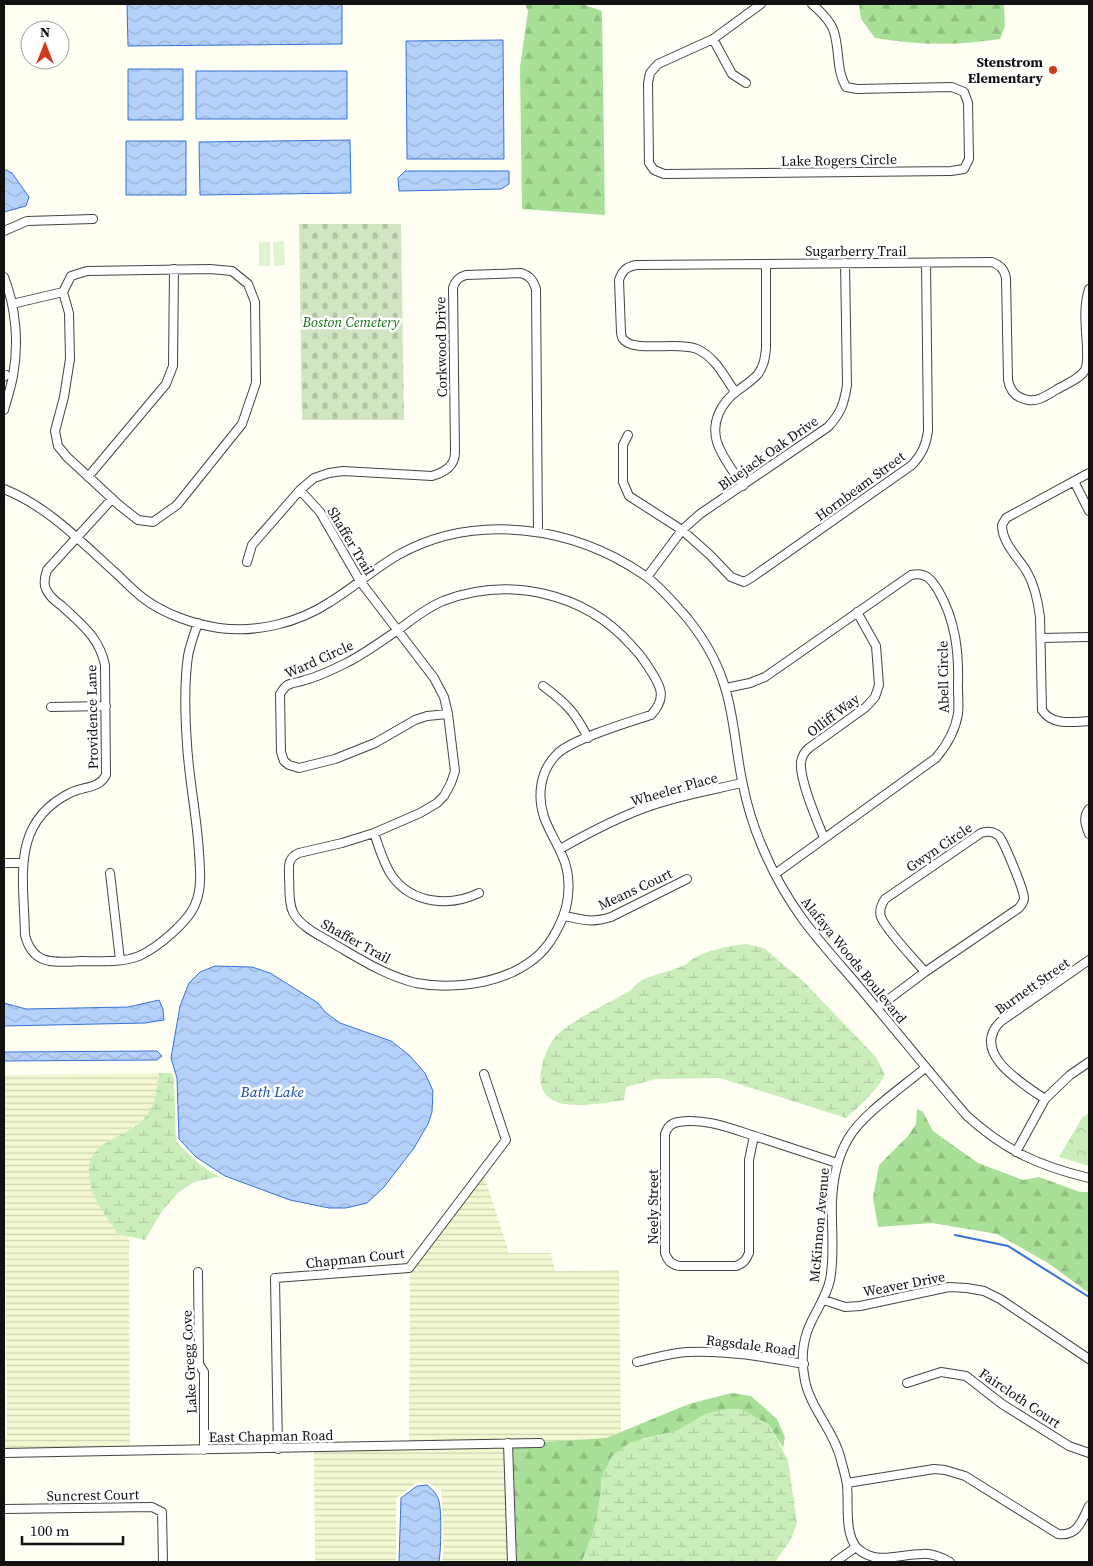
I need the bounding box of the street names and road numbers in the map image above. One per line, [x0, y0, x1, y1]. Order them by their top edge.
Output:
street label: Lake Rogers Circle [781, 149, 897, 171]
street label: Sugarberry Trail [805, 241, 907, 261]
street label: Corkwood Drive [430, 296, 452, 398]
street label: Bluejack Oak Drive [714, 411, 822, 495]
street label: Hornbeam Street [811, 446, 910, 526]
street label: Shaffer Trail [323, 503, 379, 579]
street label: Ward Circle [281, 635, 357, 683]
street label: Abell Circle [932, 640, 954, 714]
street label: Providence Lane [81, 665, 103, 769]
street label: Olliff Way [803, 688, 864, 741]
street label: Wheeler Place [628, 767, 720, 811]
street label: Gwyn Circle [902, 817, 976, 877]
street label: Means Court [595, 863, 676, 915]
street label: Alafaya Woods Boulevard [797, 892, 911, 1028]
street label: Shaffer Trail [318, 914, 394, 968]
street label: Burnett Street [991, 953, 1074, 1019]
street label: McKinnon Avenue [804, 1167, 834, 1283]
street label: Neely Street [643, 1169, 663, 1244]
street label: Chapman Court [305, 1243, 406, 1273]
street label: Weaver Drive [861, 1266, 947, 1302]
street label: Lake Gregg Cove [176, 1310, 202, 1414]
street label: Ragsdale Road [705, 1330, 797, 1360]
street label: Faircloth Court [975, 1363, 1065, 1433]
street label: East Chapman Road [208, 1425, 334, 1447]
street label: Suncrest Court [47, 1484, 140, 1506]

